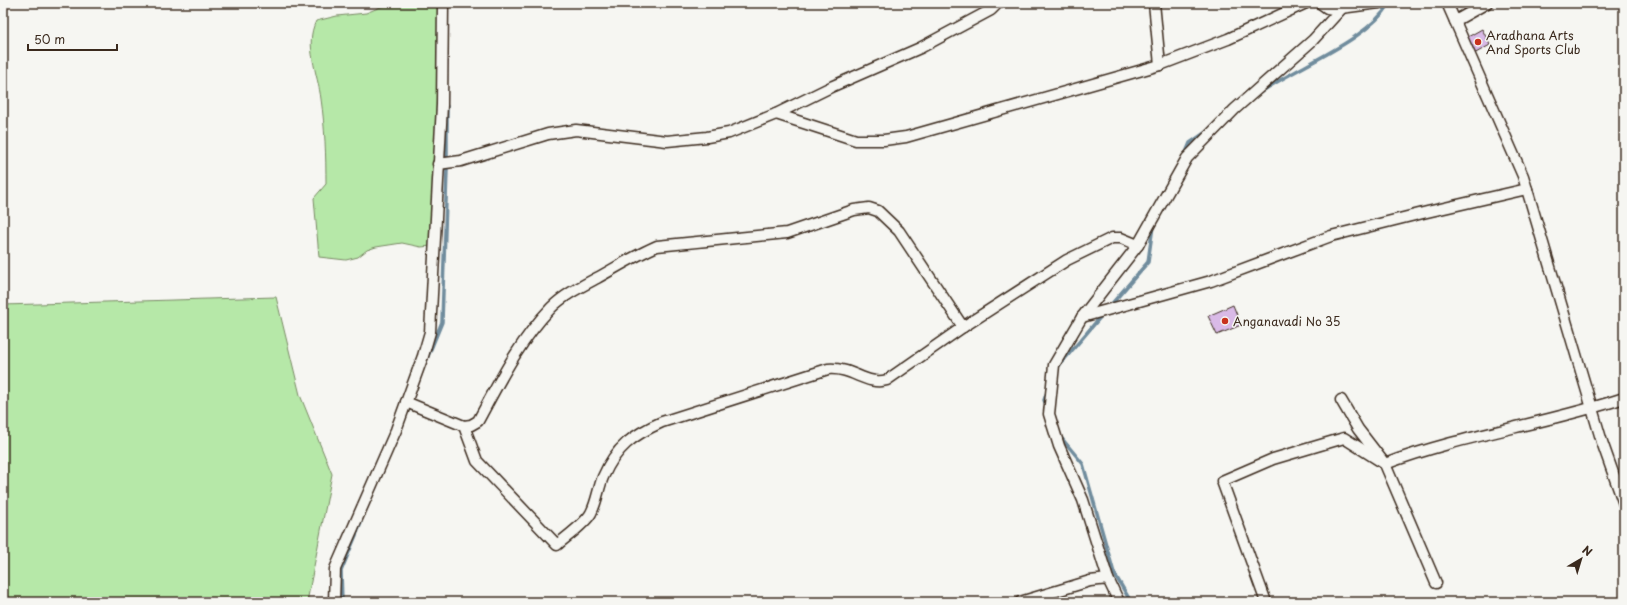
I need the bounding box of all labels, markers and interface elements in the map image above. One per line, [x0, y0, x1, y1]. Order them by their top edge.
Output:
scale bar [28, 26, 117, 52]
place label: Aradhana Arts And Sports Club [1486, 26, 1580, 58]
text: 50 m [34, 30, 65, 48]
marker: Aradhana Arts And Sports Club [1473, 37, 1483, 47]
place label: Anganavadi No 35 [1233, 312, 1340, 330]
marker: Anganavadi No 35 [1220, 316, 1230, 326]
north arrow [1561, 539, 1601, 579]
text: N [1579, 541, 1596, 560]

